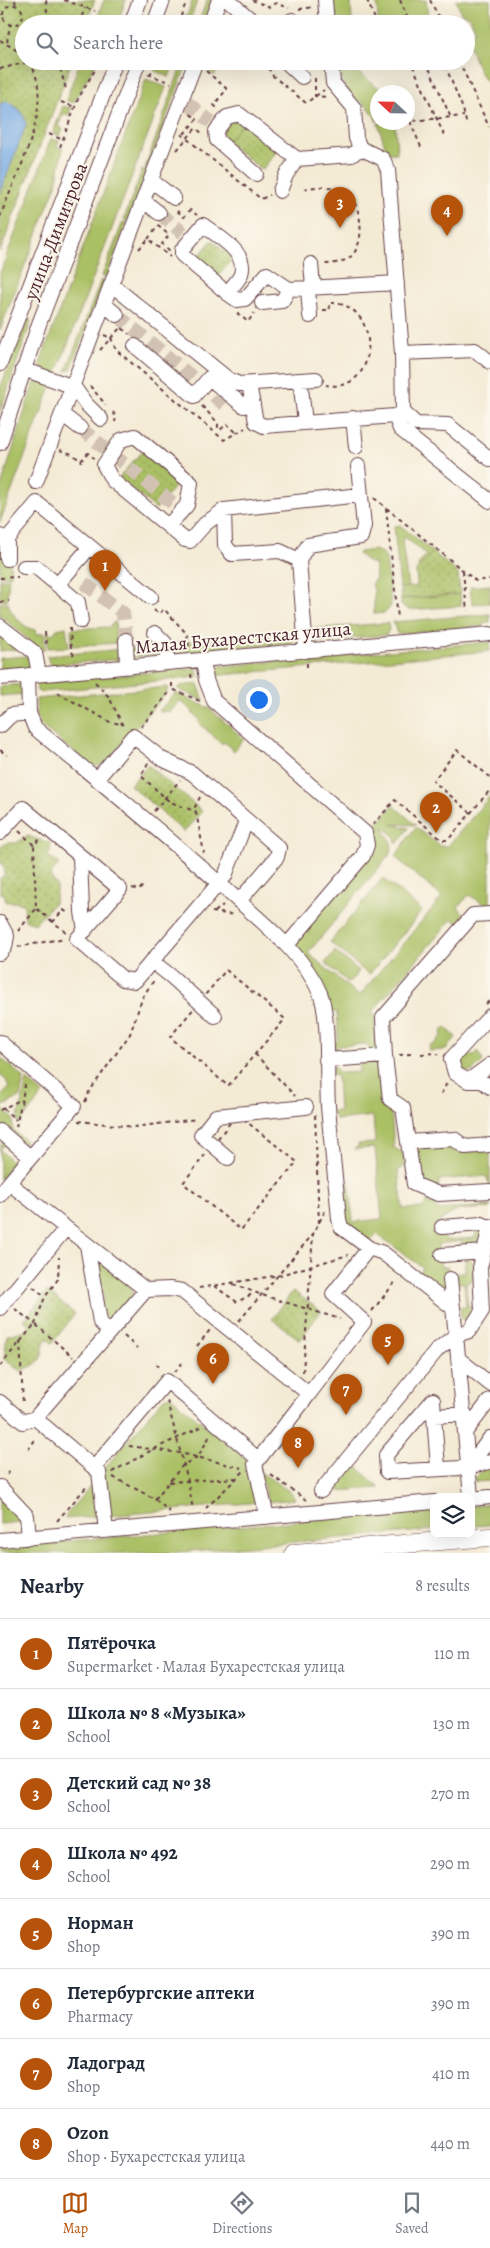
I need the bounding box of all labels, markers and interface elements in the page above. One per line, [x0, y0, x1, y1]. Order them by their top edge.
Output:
search box [15, 15, 475, 70]
icon: search [33, 29, 61, 57]
text: Search here [73, 30, 163, 56]
north arrow [370, 85, 415, 130]
street label: улица Димитрова [17, 159, 94, 305]
pin: 3 [324, 187, 356, 228]
pin: 4 [431, 195, 463, 236]
pin: 1 [89, 550, 121, 591]
street label: Малая Бухарестская улица [134, 616, 352, 660]
your location [246, 687, 272, 713]
pin: 2 [420, 792, 452, 833]
pin: 5 [372, 1324, 404, 1365]
pin: 6 [197, 1343, 229, 1384]
pin: 7 [330, 1374, 362, 1415]
pin: 8 [282, 1427, 314, 1468]
map controls [430, 1493, 475, 1538]
button: layers [430, 1493, 475, 1538]
text: Nearby [20, 1572, 83, 1600]
text: 8 results [415, 1575, 470, 1597]
text: Пятёрочка [67, 1630, 156, 1656]
text: 1 [33, 1643, 39, 1665]
text: 110 m [434, 1643, 470, 1665]
text: Supermarket · Малая Бухарестская улица [67, 1656, 345, 1678]
text: Школа № 8 «Музыка» [67, 1700, 246, 1726]
text: 2 [32, 1713, 40, 1735]
text: 130 m [433, 1713, 470, 1735]
text: School [67, 1726, 110, 1748]
text: Детский сад № 38 [67, 1770, 211, 1796]
text: 3 [33, 1783, 39, 1805]
text: 270 m [431, 1783, 470, 1805]
text: School [67, 1796, 110, 1818]
text: Школа № 492 [67, 1840, 178, 1866]
text: 4 [32, 1853, 40, 1875]
text: 290 m [430, 1853, 470, 1875]
text: School [67, 1866, 110, 1888]
text: Норман [67, 1910, 134, 1936]
text: 5 [33, 1923, 39, 1945]
text: 390 m [431, 1923, 470, 1945]
text: Shop [67, 1936, 100, 1958]
text: Петербургские аптеки [67, 1980, 255, 2006]
text: 6 [32, 1993, 40, 2015]
text: 390 m [431, 1993, 470, 2015]
text: Pharmacy [67, 2006, 133, 2028]
text: Ладоград [67, 2050, 145, 2076]
text: 7 [33, 2063, 39, 2085]
text: 410 m [432, 2063, 470, 2085]
text: Shop [67, 2076, 100, 2098]
text: Ozon [67, 2120, 109, 2146]
text: 8 [32, 2133, 40, 2155]
text: 440 m [430, 2133, 470, 2155]
text: Shop · Бухарестская улица [67, 2146, 245, 2168]
tab: Map [61, 2189, 89, 2238]
tab: Directions [212, 2189, 272, 2238]
tab: Saved [395, 2189, 429, 2238]

